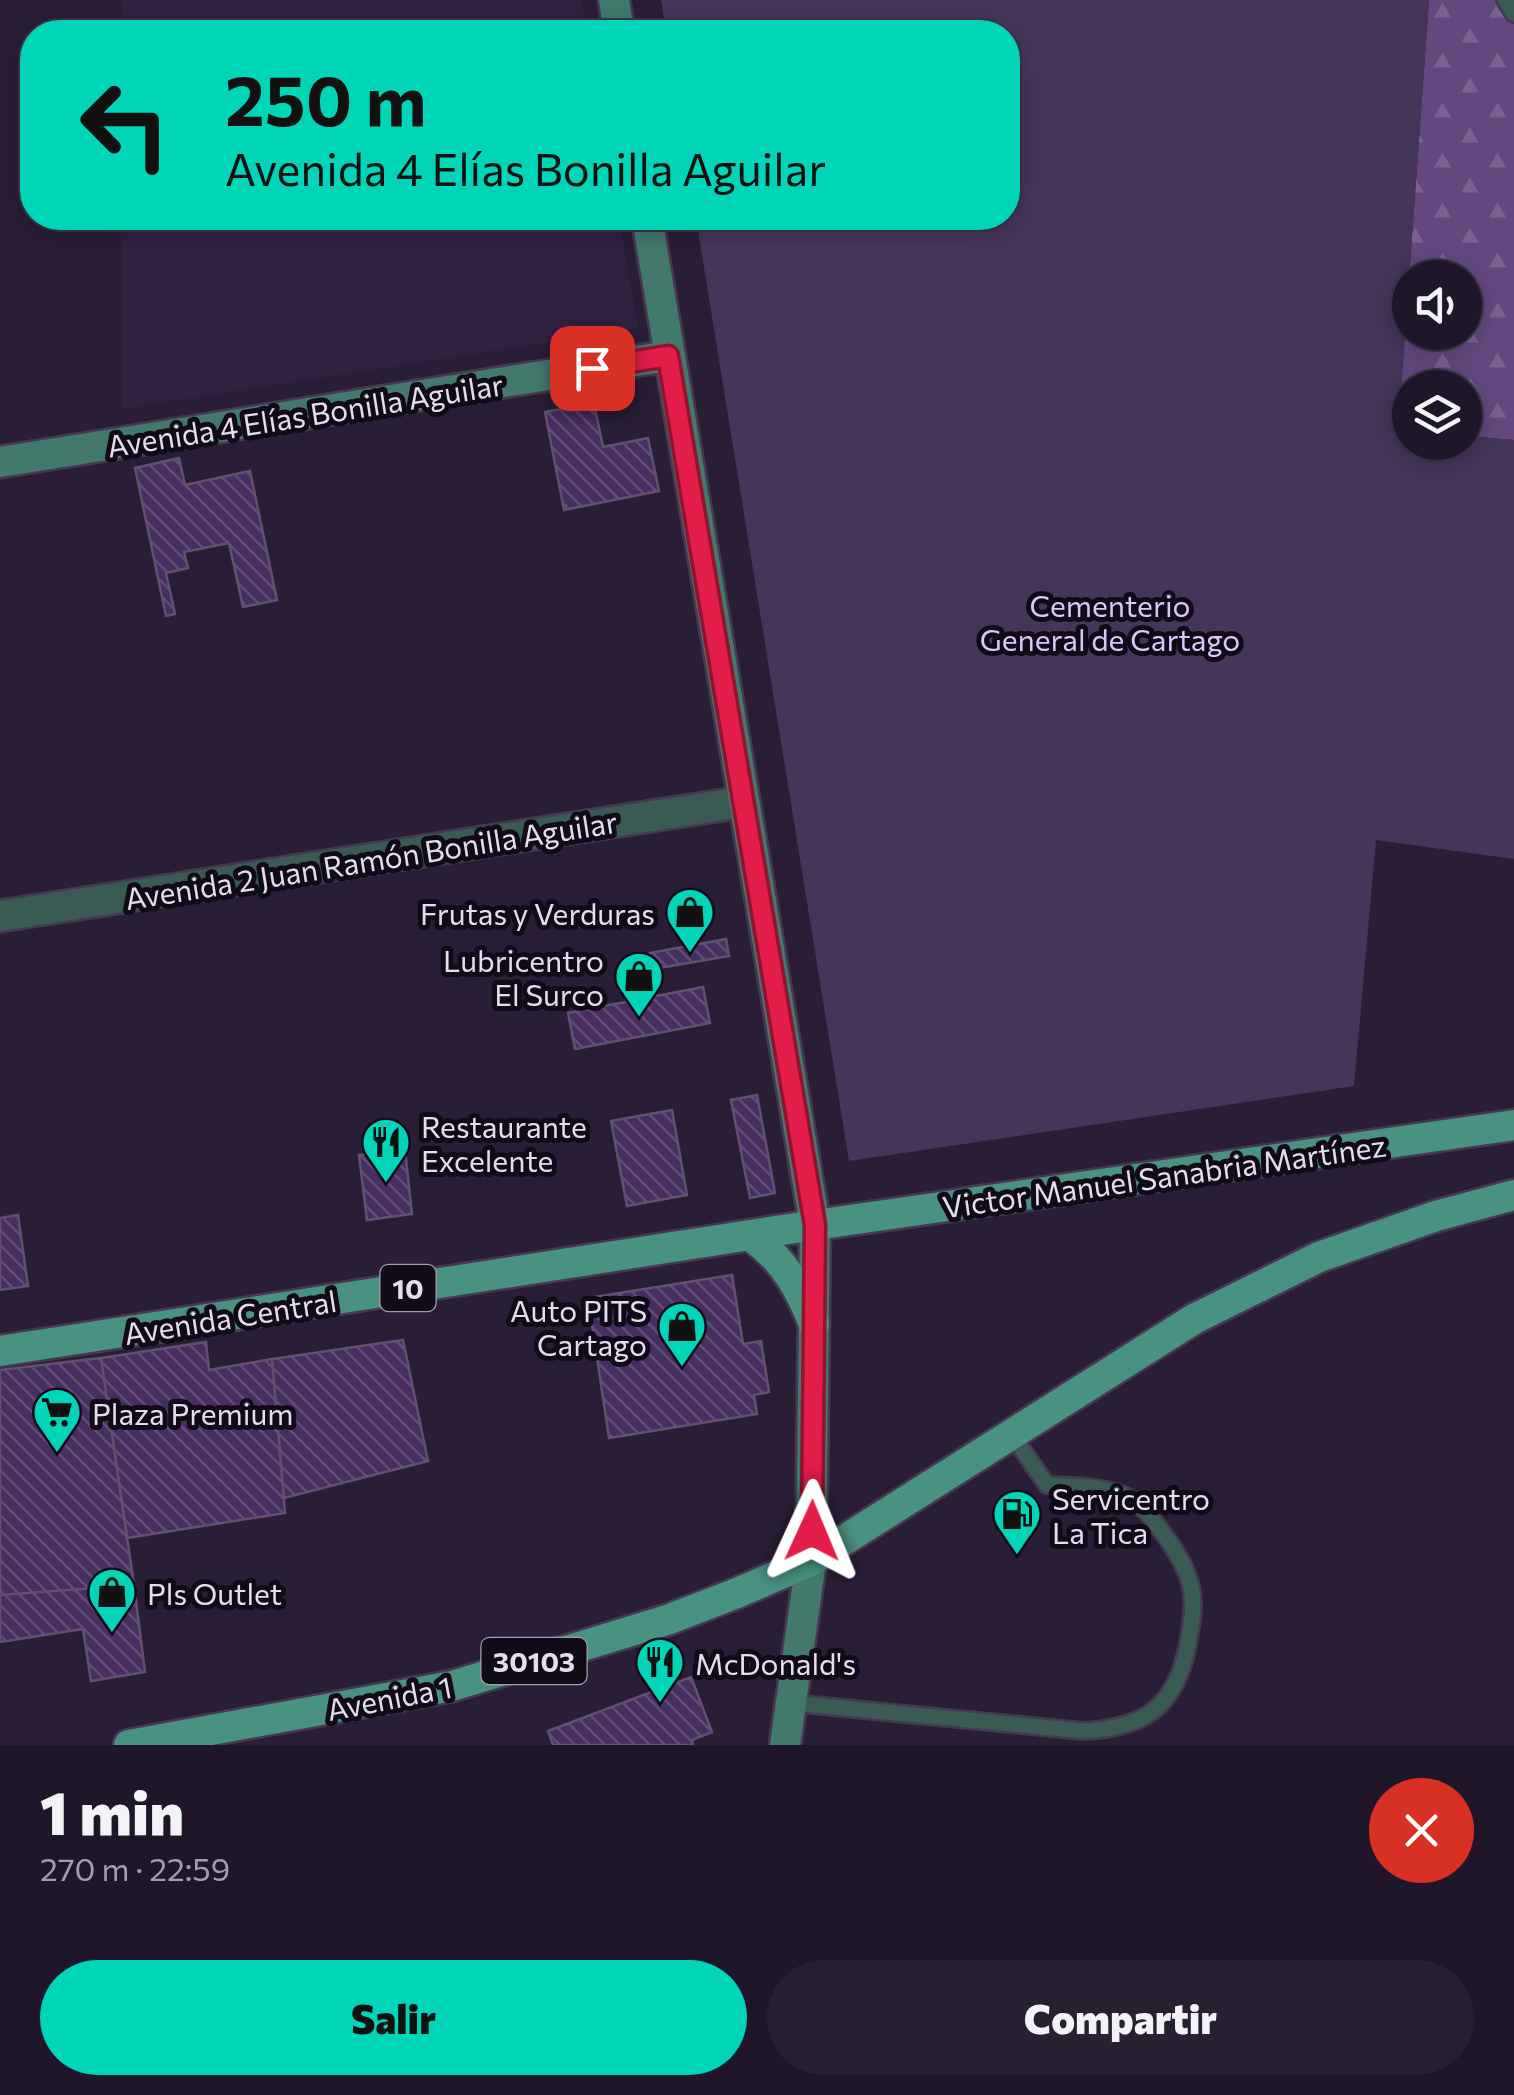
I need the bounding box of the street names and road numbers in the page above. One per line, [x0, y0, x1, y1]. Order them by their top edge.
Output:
street label: Avenida 4 Elías Bonilla Aguilar [104, 364, 506, 464]
street label: Avenida 2 Juan Ramón Bonilla Aguilar [122, 802, 620, 916]
street label: Victor Manuel Sanabria Martínez [940, 1126, 1388, 1224]
road number: 10 [380, 1265, 436, 1311]
street label: Avenida Central [121, 1281, 339, 1351]
road number: 30103 [482, 1638, 586, 1684]
street label: Avenida 1 [323, 1667, 455, 1727]

